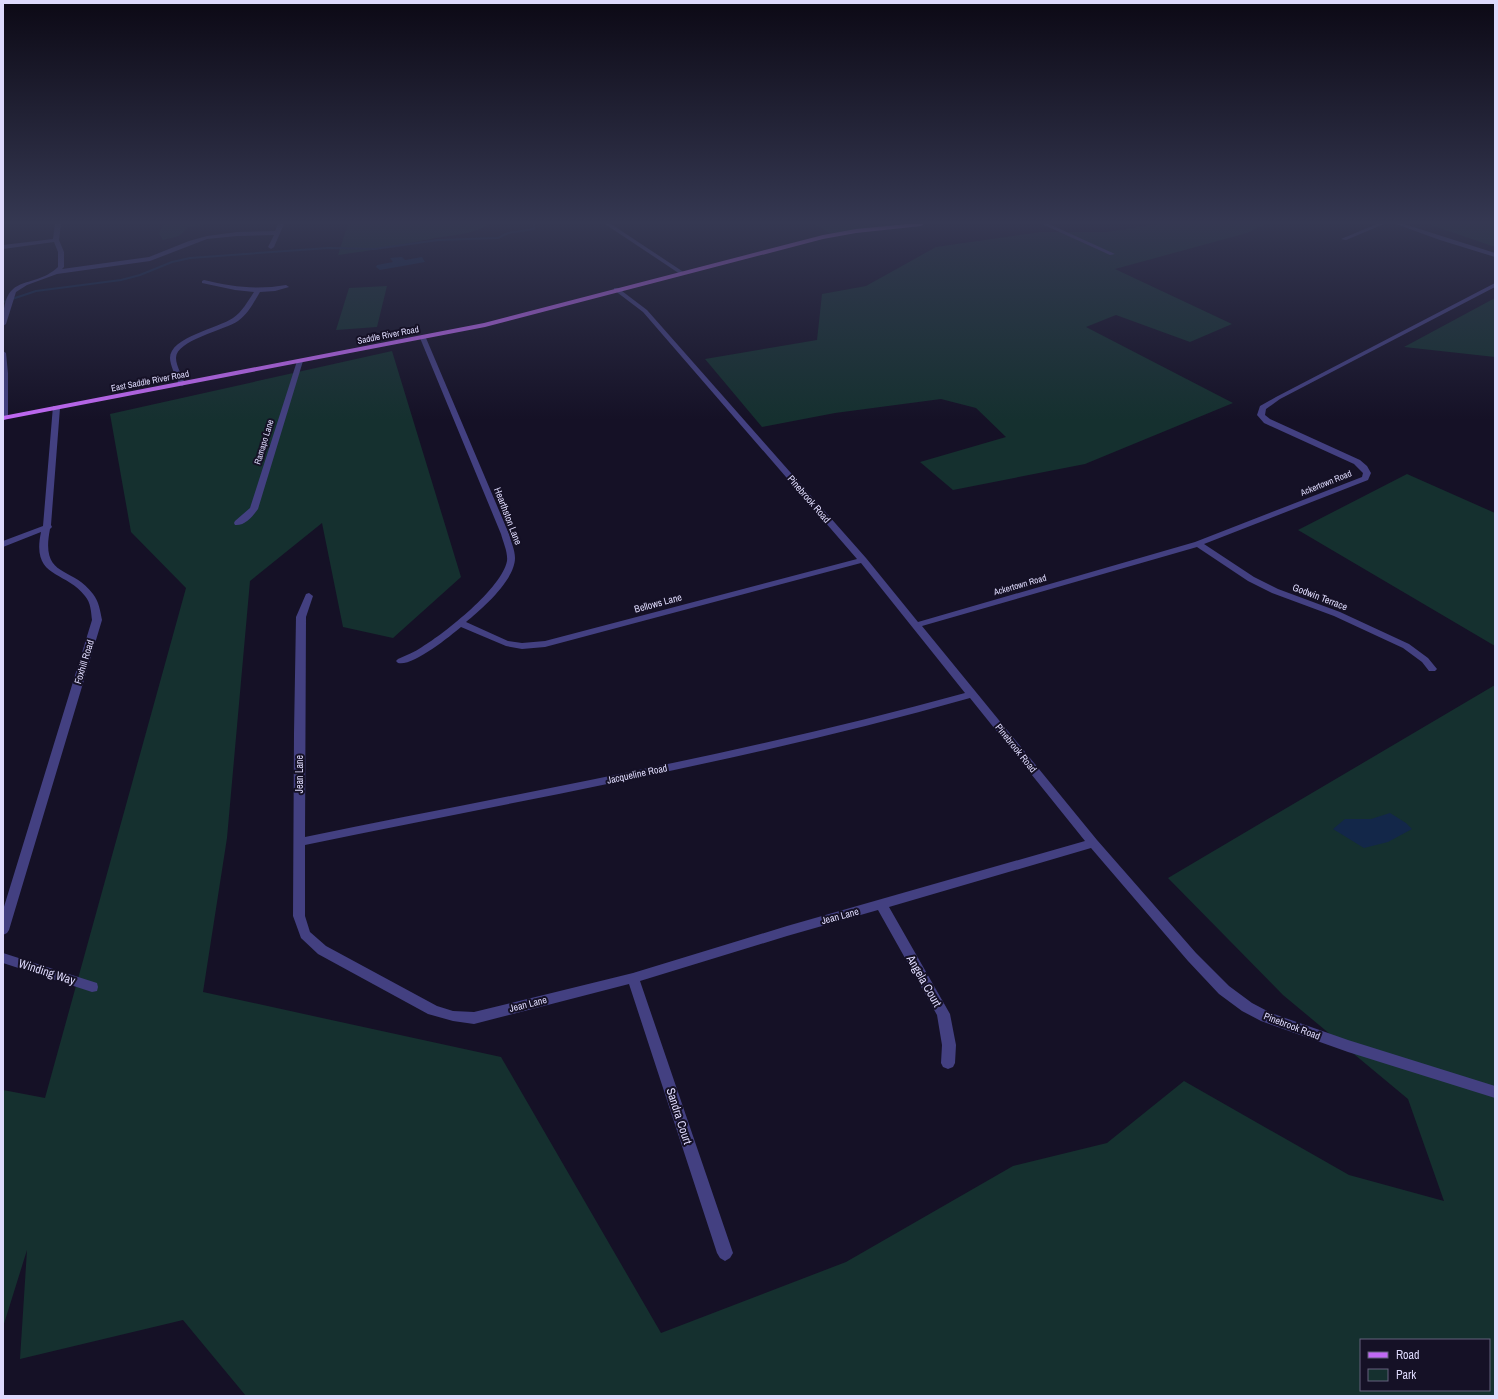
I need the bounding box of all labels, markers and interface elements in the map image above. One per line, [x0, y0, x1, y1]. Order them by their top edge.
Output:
street label: Saddle River Road [356, 323, 420, 347]
street label: East Saddle River Road [110, 368, 190, 394]
street label: Ramapo Lane [251, 418, 277, 466]
street label: Ackertown Road [1298, 467, 1353, 499]
street label: Pinebrook Road [785, 472, 833, 526]
street label: Hearthston Lane [491, 485, 525, 547]
street label: Ackertown Road [991, 572, 1048, 599]
street label: Godwin Terrace [1291, 581, 1350, 614]
street label: Bellows Lane [633, 590, 684, 616]
street label: Foxhill Road [71, 638, 97, 686]
street label: Pinebrook Road [992, 721, 1040, 775]
street label: Jean Lane [293, 754, 306, 793]
street label: Jacqueline Road [606, 761, 668, 787]
street label: Jean Lane [820, 905, 861, 927]
street label: Angela Court [902, 951, 945, 1010]
street label: Winding Way [17, 955, 77, 989]
street label: Jean Lane [508, 993, 549, 1015]
street label: Pinebrook Road [1262, 1009, 1322, 1043]
street label: Sandra Court [662, 1086, 696, 1147]
legend [1360, 1339, 1490, 1391]
text: Road [1396, 1347, 1420, 1363]
text: Park [1396, 1367, 1416, 1383]

